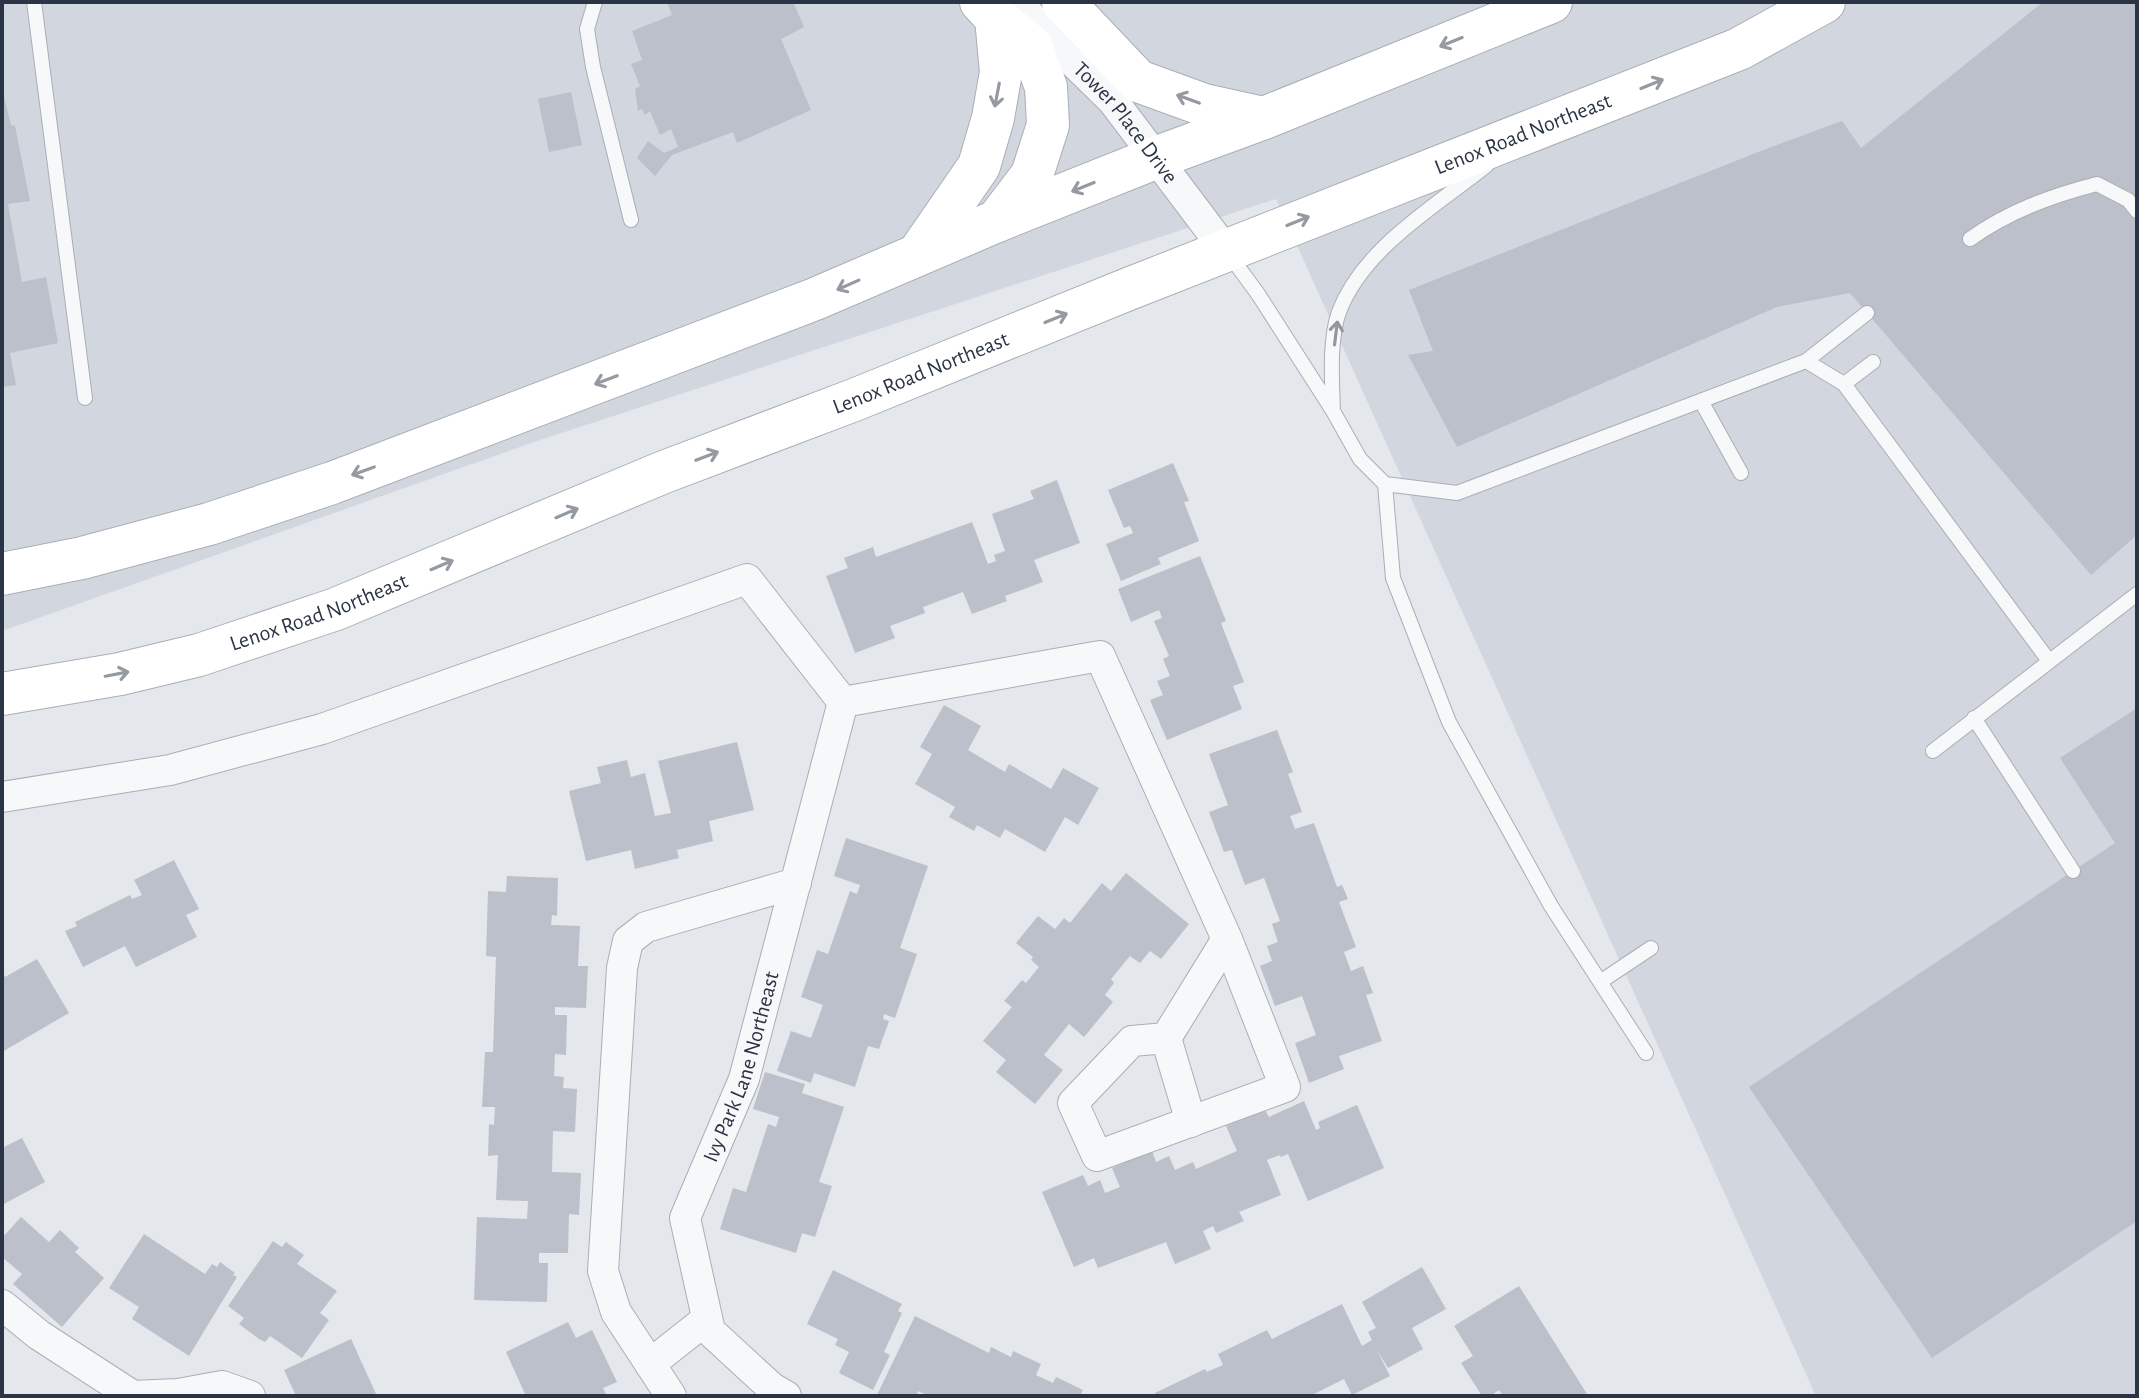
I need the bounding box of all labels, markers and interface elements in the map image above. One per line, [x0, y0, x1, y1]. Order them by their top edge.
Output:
one-way arrow [1439, 36, 1464, 50]
street label: Tower Place Drive [1069, 58, 1182, 187]
one-way arrow [1639, 76, 1664, 90]
one-way arrow [989, 82, 1004, 108]
street label: Lenox Road Northeast [1432, 89, 1614, 179]
one-way arrow [1176, 91, 1201, 106]
one-way arrow [1071, 181, 1096, 195]
one-way arrow [1285, 213, 1310, 228]
one-way arrow [836, 278, 861, 293]
one-way arrow [1043, 310, 1068, 324]
one-way arrow [1328, 321, 1343, 347]
street label: Lenox Road Northeast [830, 328, 1012, 418]
one-way arrow [594, 374, 619, 388]
one-way arrow [694, 448, 719, 462]
one-way arrow [351, 465, 376, 479]
one-way arrow [554, 504, 579, 519]
one-way arrow [429, 556, 454, 571]
street label: Lenox Road Northeast [227, 569, 411, 655]
one-way arrow [104, 666, 129, 681]
street label: Ivy Park Lane Northeast [699, 969, 783, 1165]

